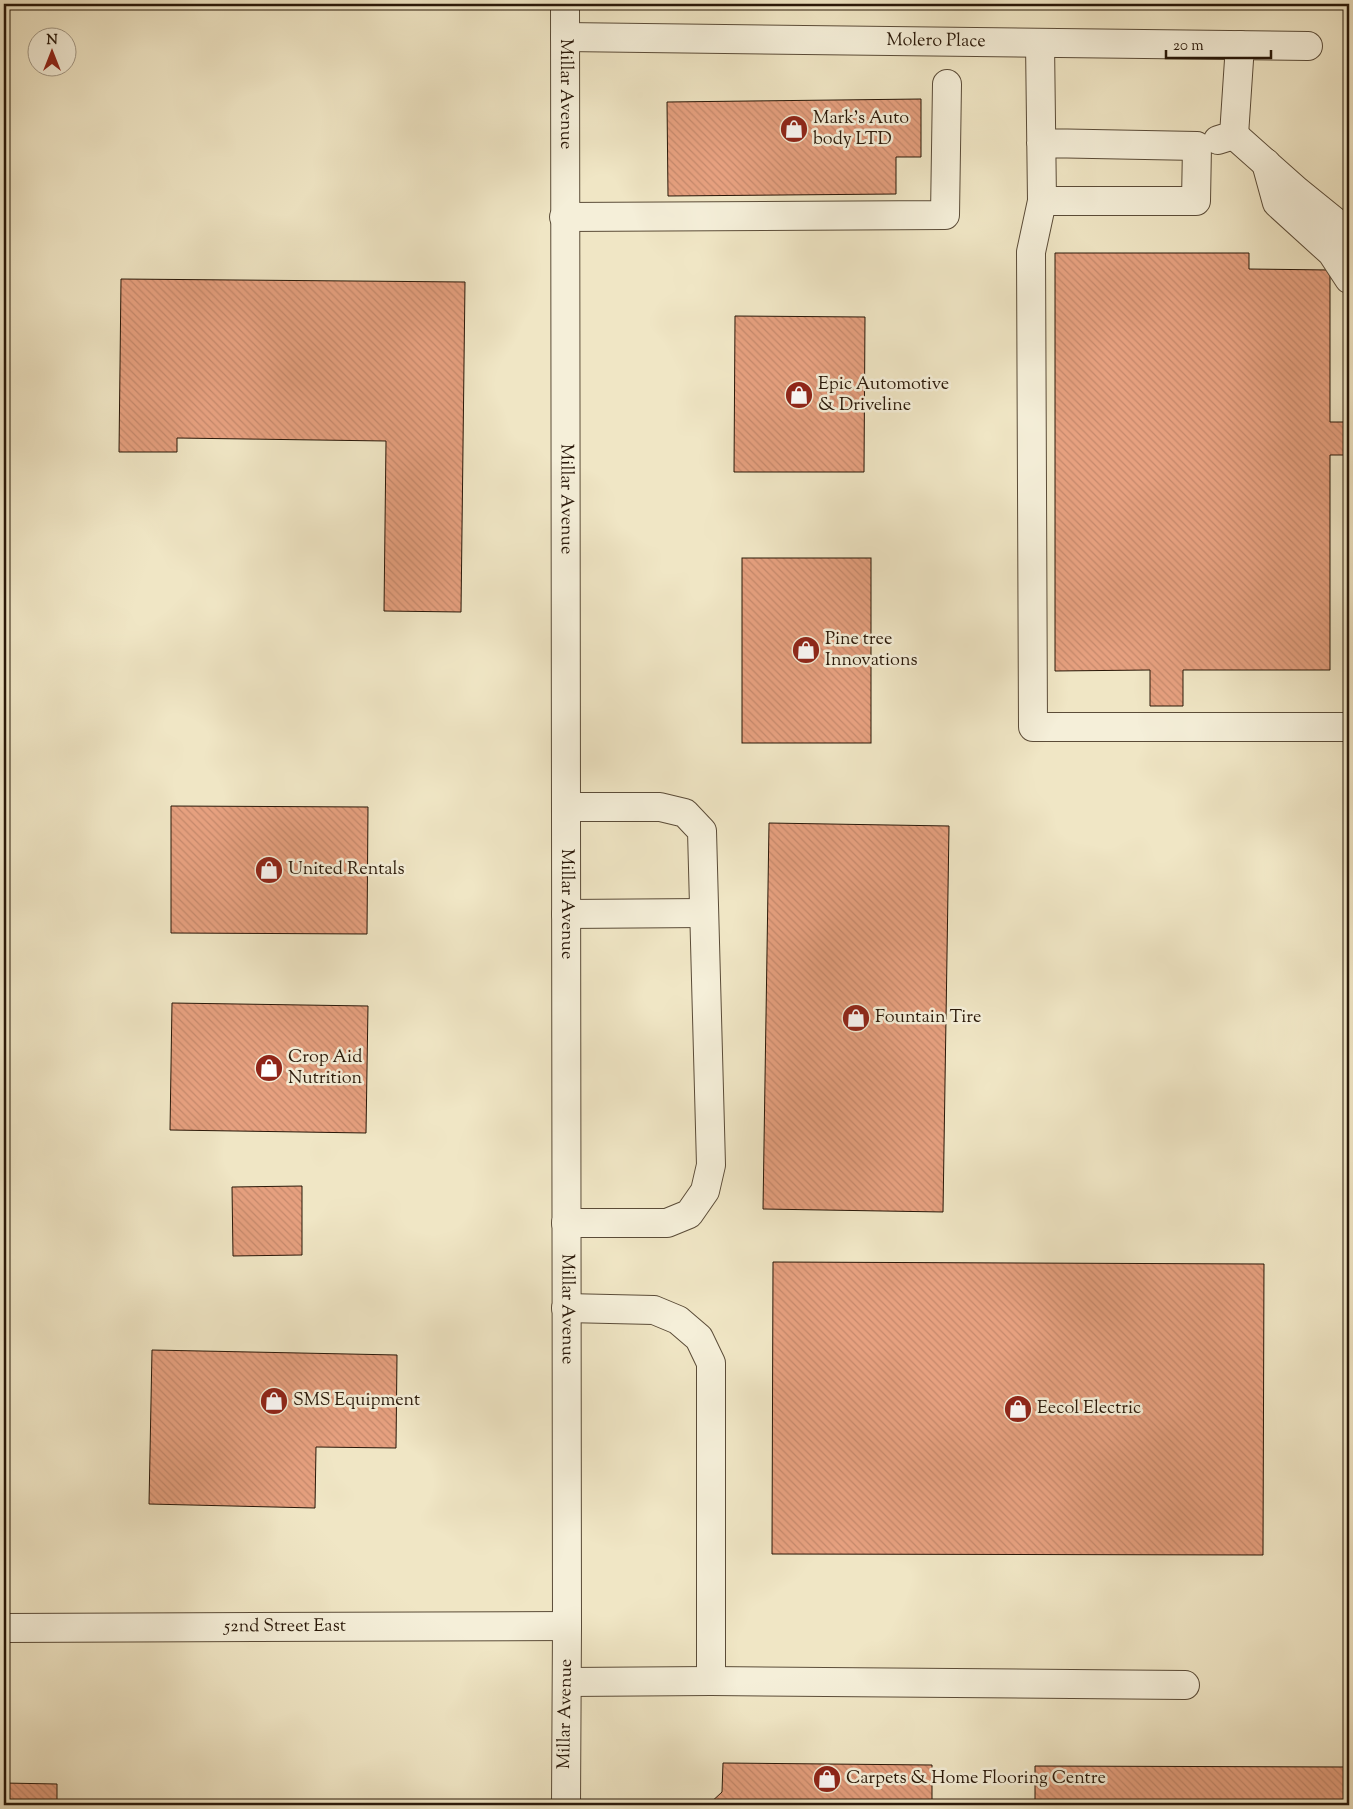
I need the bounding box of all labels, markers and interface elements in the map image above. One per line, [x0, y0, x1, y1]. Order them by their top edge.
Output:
north arrow [28, 28, 78, 78]
street label: Molero Place [886, 28, 986, 55]
scale bar [1166, 28, 1270, 60]
text: N [46, 31, 58, 51]
text: 20 m [1173, 36, 1204, 57]
street label: Millar Avenue [552, 39, 578, 149]
place label: Mark's Auto body LTD [813, 106, 909, 153]
shop icon: Mark's Auto body LTD [779, 114, 809, 144]
place label: Epic Automotive & Driveline [818, 372, 949, 419]
shop icon: Epic Automotive & Driveline [784, 380, 814, 410]
street label: Millar Avenue [553, 444, 579, 554]
place label: Pine tree Innovations [825, 627, 918, 674]
shop icon: Pine tree Innovations [791, 635, 821, 665]
street label: Millar Avenue [553, 849, 579, 959]
shop icon: United Rentals [254, 855, 284, 885]
place label: United Rentals [288, 857, 405, 883]
shop icon: Fountain Tire [841, 1003, 871, 1033]
place label: Fountain Tire [875, 1005, 981, 1031]
place label: Crop Aid Nutrition [288, 1045, 363, 1092]
shop icon: Crop Aid Nutrition [254, 1053, 284, 1083]
street label: Millar Avenue [554, 1254, 580, 1364]
shop icon: SMS Equipment [259, 1386, 289, 1416]
place label: SMS Equipment [293, 1388, 420, 1414]
shop icon: Eecol Electric [1003, 1394, 1033, 1424]
place label: Eecol Electric [1037, 1396, 1141, 1422]
street label: 52nd Street East [223, 1614, 346, 1640]
street label: Millar Avenue [552, 1659, 580, 1769]
shop icon: Carpets & Home Flooring Centre [812, 1764, 842, 1794]
place label: Carpets & Home Flooring Centre [846, 1766, 1106, 1792]

